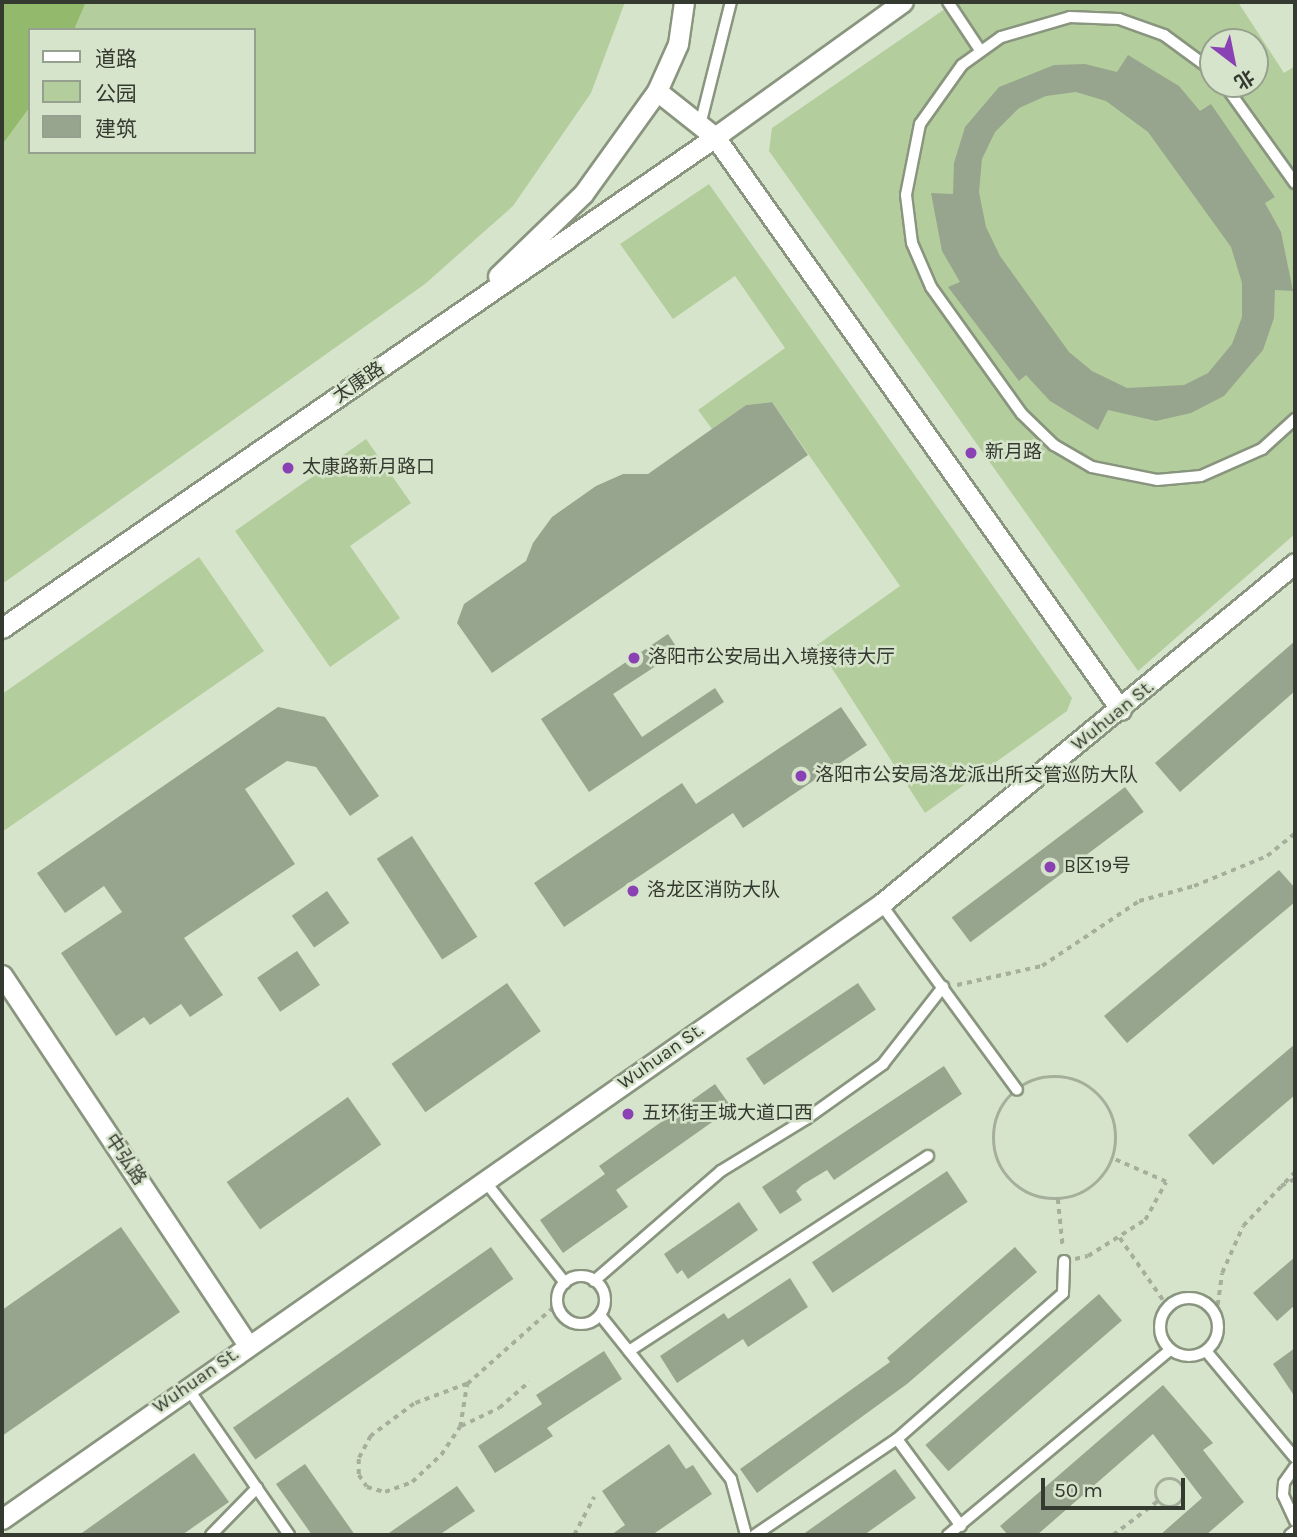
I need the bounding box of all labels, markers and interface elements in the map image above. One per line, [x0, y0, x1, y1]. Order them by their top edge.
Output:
legend [28, 28, 256, 154]
north arrow [1199, 28, 1269, 98]
text: 道路 [95, 47, 137, 71]
text: 北 [1230, 65, 1258, 93]
text: 公园 [95, 82, 137, 106]
text: 建筑 [95, 117, 137, 141]
street label: 太康路 [329, 358, 389, 408]
place label: 新月路 [985, 442, 1042, 464]
marker: 新月路 [963, 445, 979, 461]
place label: 太康路新月路口 [302, 457, 435, 479]
marker: 太康路新月路口 [280, 460, 296, 476]
place label: 洛阳市公安局出入境接待大厅 [648, 647, 895, 669]
marker: 洛阳市公安局出入境接待大厅 [626, 650, 642, 666]
street label: Wuhuan St. [1067, 676, 1159, 756]
place label: 洛阳市公安局洛龙派出所交管巡防大队 [815, 765, 1138, 787]
marker: 洛阳市公安局洛龙派出所交管巡防大队 [793, 768, 809, 784]
place label: B区19号 [1064, 856, 1131, 878]
marker: B区19号 [1042, 859, 1058, 875]
place label: 洛龙区消防大队 [647, 880, 780, 902]
marker: 洛龙区消防大队 [625, 883, 641, 899]
street label: Wuhuan St. [614, 1019, 708, 1095]
place label: 五环街王城大道口西 [642, 1103, 813, 1125]
marker: 五环街王城大道口西 [620, 1106, 636, 1122]
street label: 中弘路 [100, 1130, 150, 1190]
street label: Wuhuan St. [149, 1343, 243, 1419]
scale bar [1045, 1464, 1188, 1508]
text: 50 m [1054, 1478, 1103, 1502]

